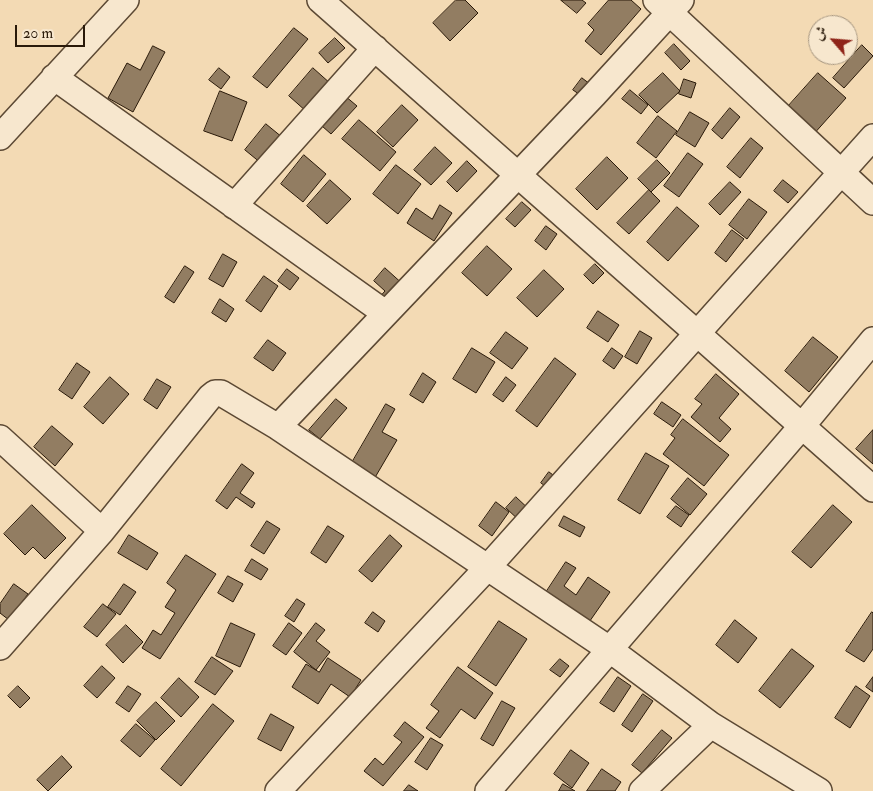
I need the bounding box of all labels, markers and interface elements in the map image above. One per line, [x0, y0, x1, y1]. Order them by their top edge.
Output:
scale bar [18, 15, 88, 47]
north arrow [808, 15, 858, 65]
text: ش [809, 23, 831, 43]
text: 20 m [23, 24, 53, 43]

